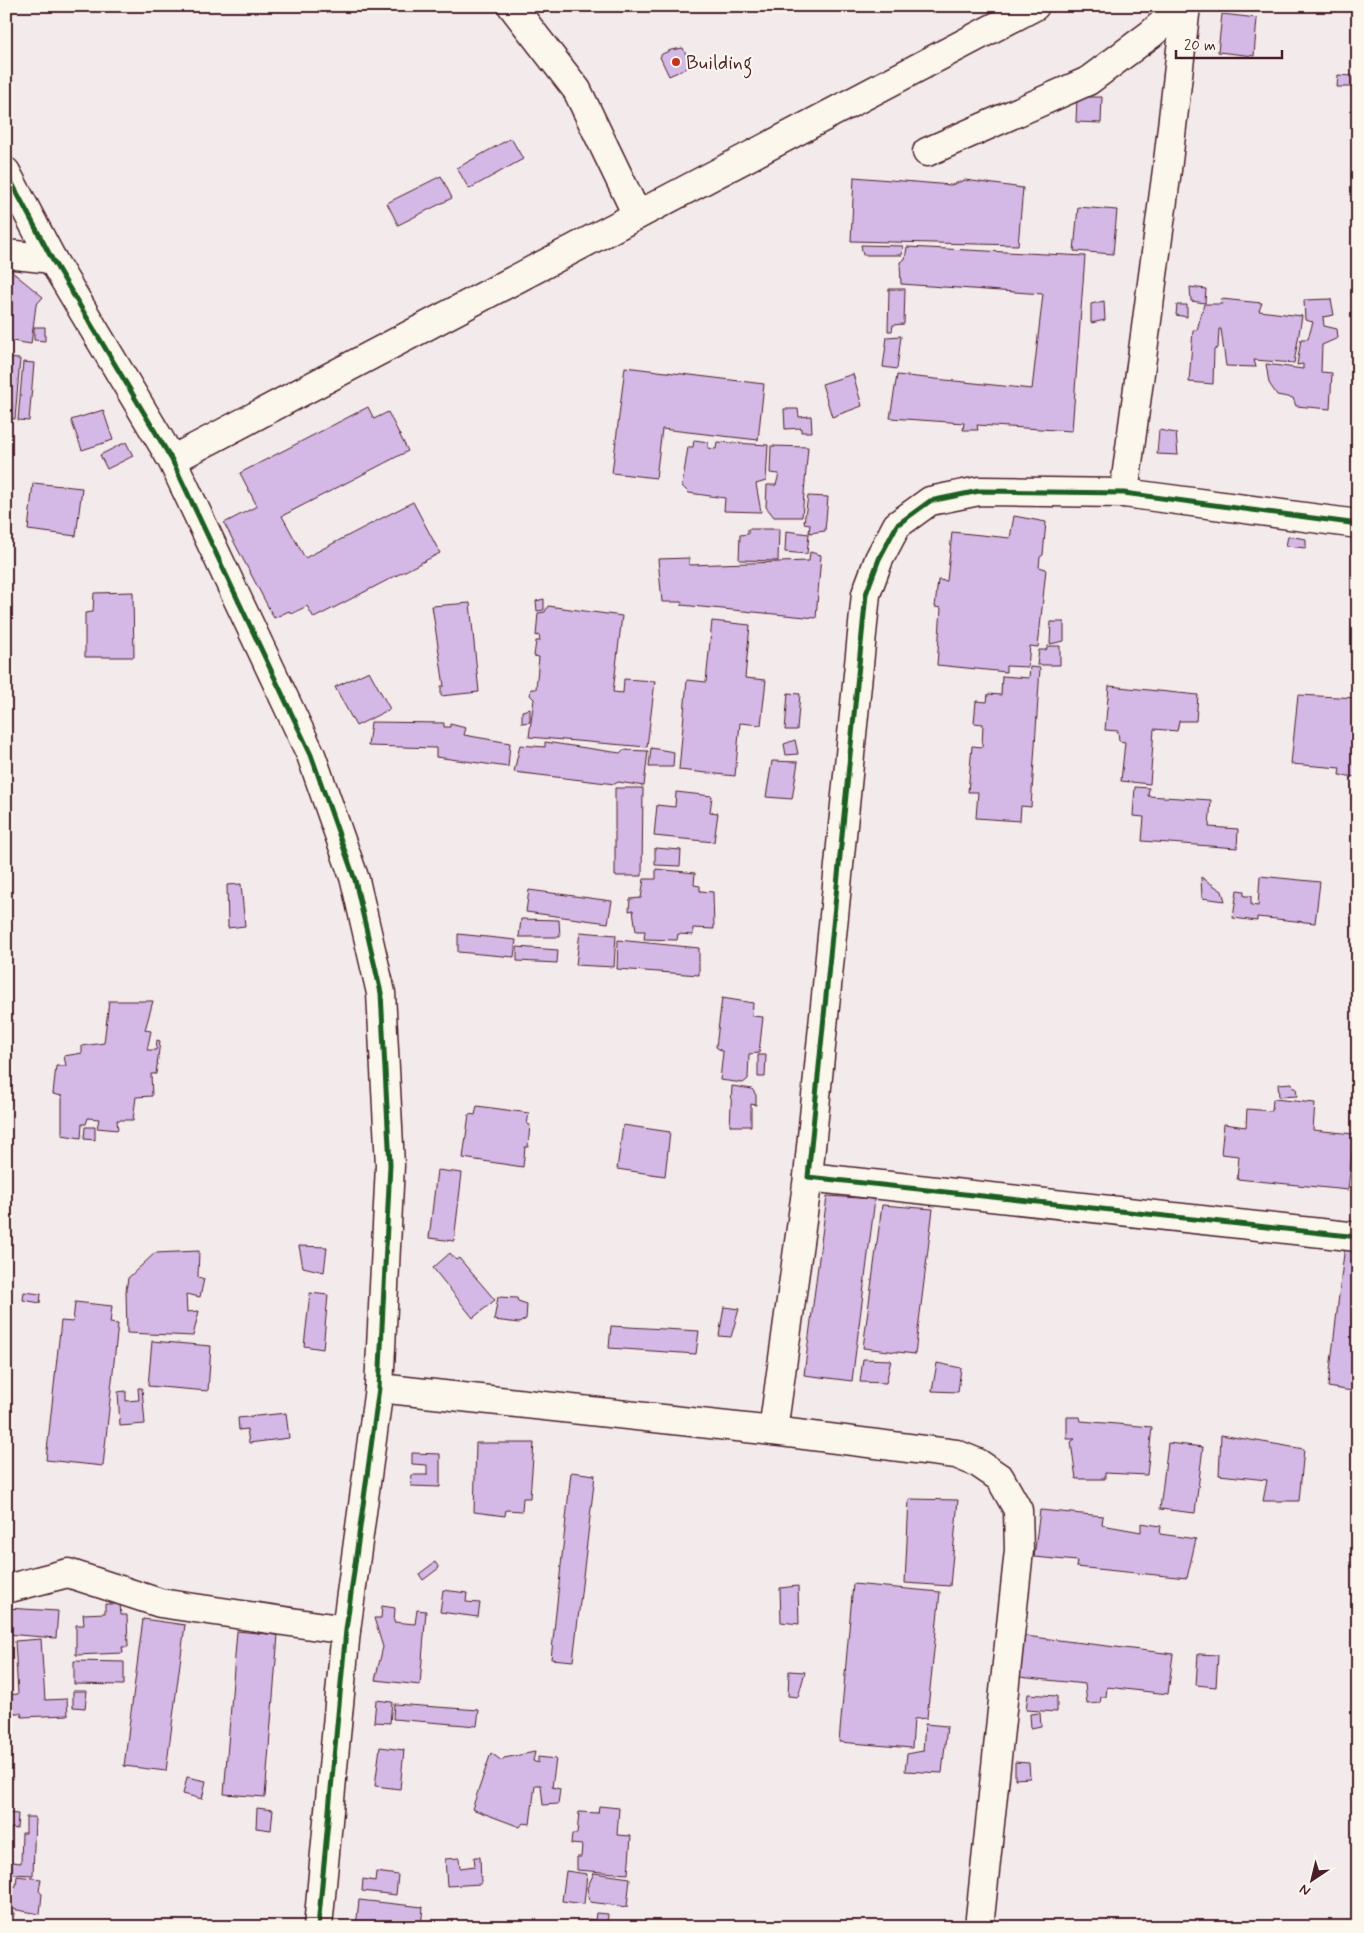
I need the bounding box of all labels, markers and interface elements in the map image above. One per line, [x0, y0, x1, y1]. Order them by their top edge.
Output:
scale bar [1176, 28, 1283, 60]
text: 20 m [1184, 36, 1216, 56]
place label: Building [686, 50, 752, 79]
marker: Building [670, 56, 682, 68]
north arrow [1286, 1856, 1336, 1906]
text: N [1296, 1880, 1314, 1900]

